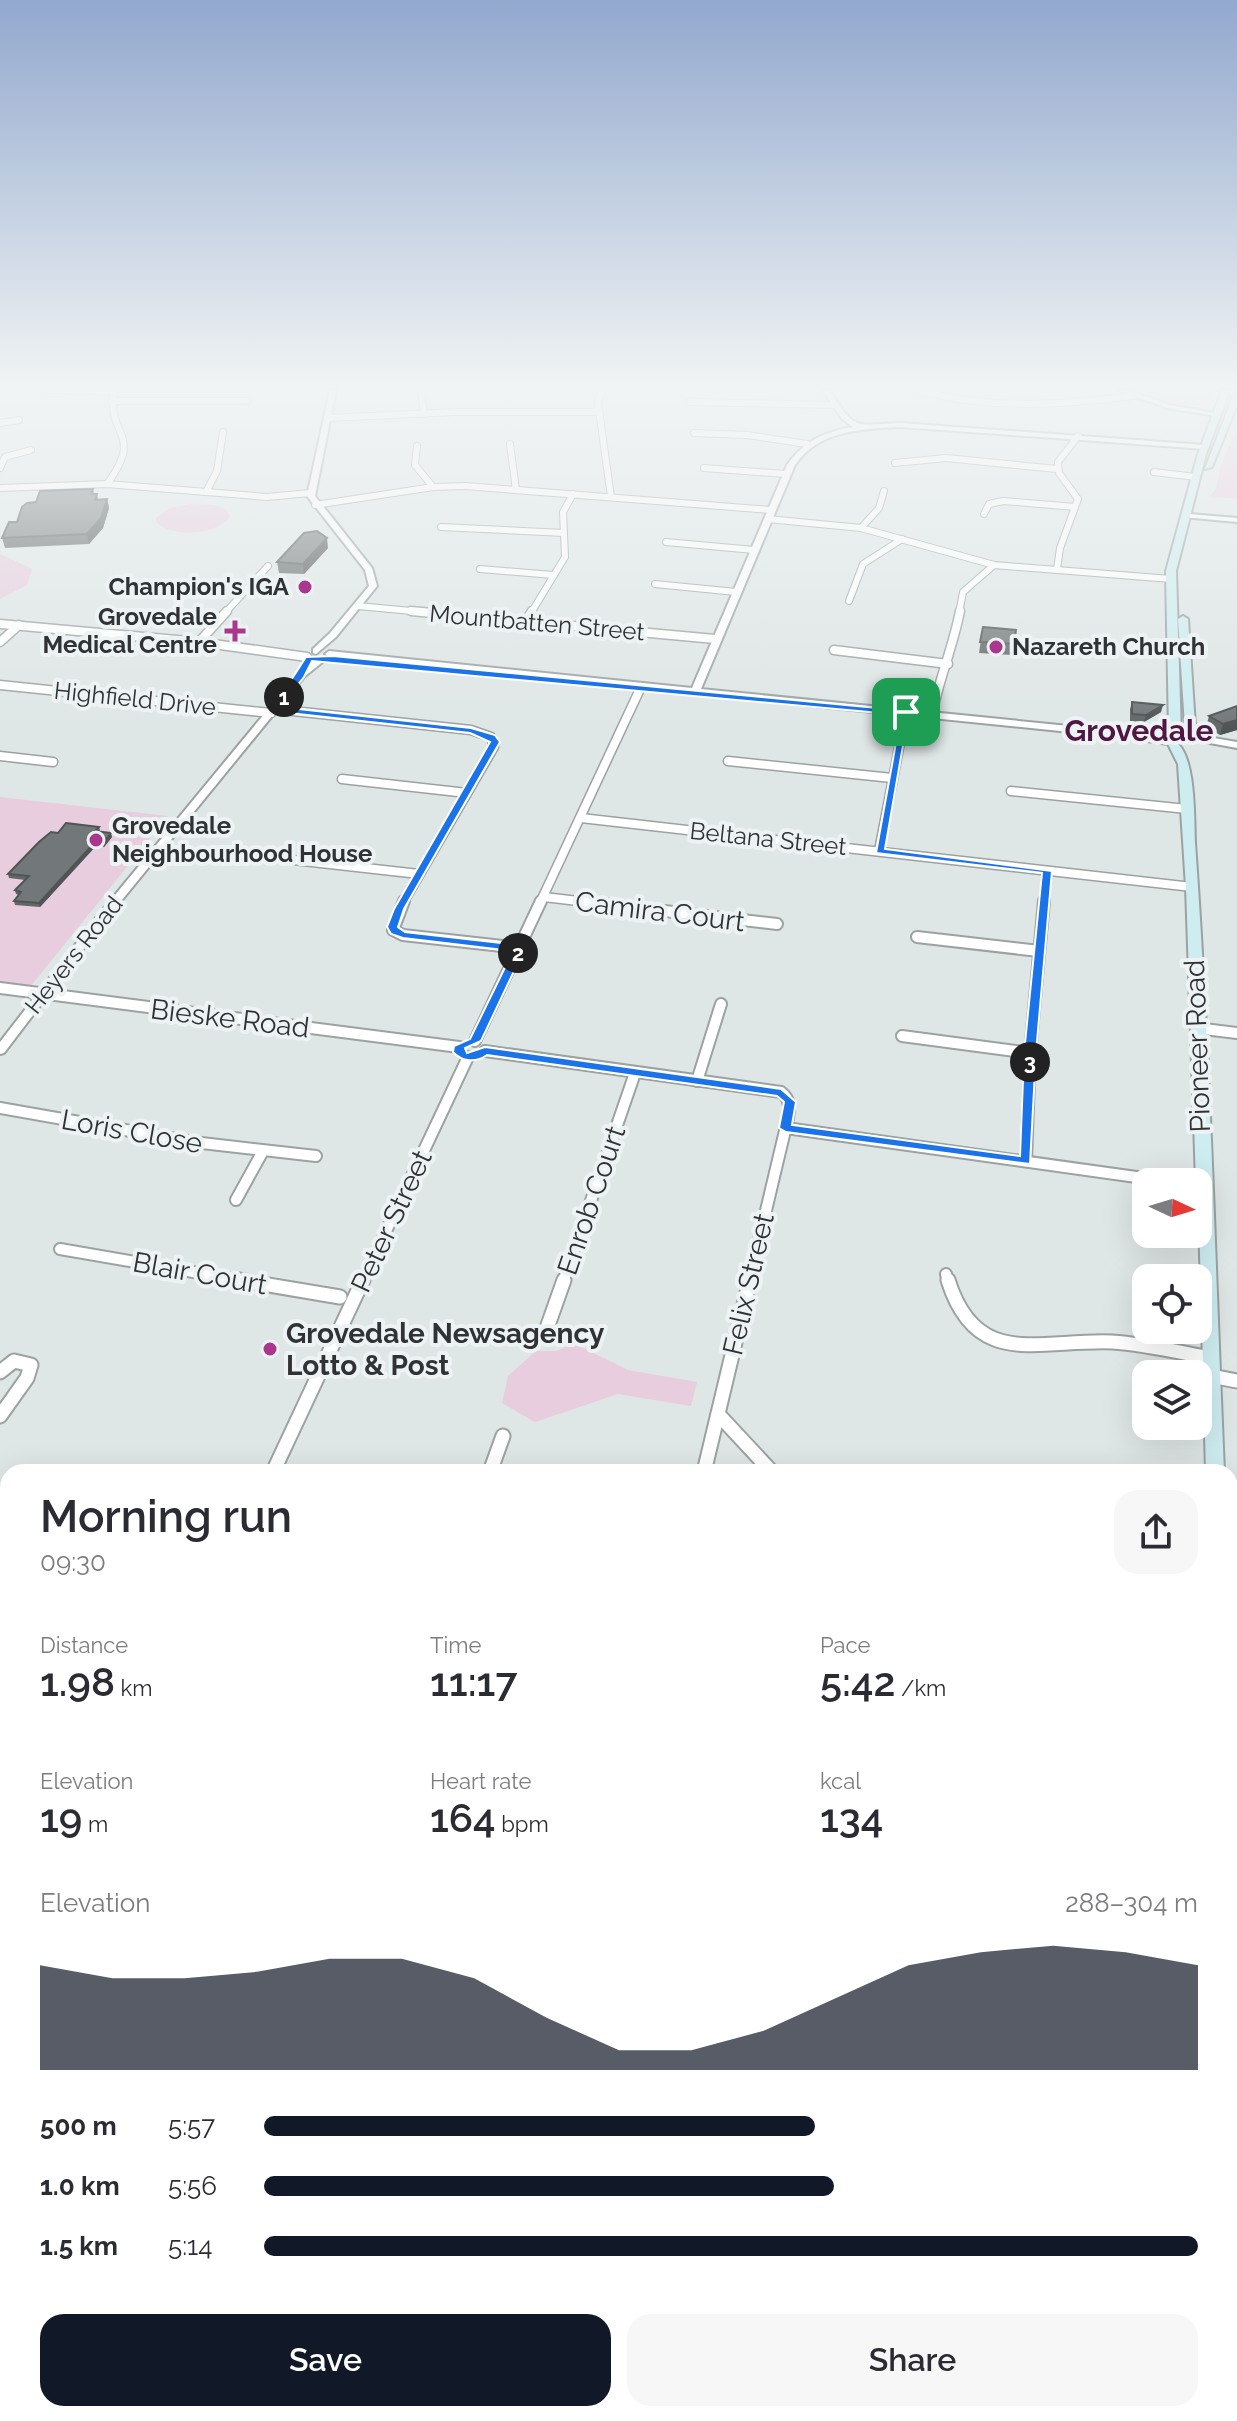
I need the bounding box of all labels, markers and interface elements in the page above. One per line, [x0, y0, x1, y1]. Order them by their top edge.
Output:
place label: Champion's IGA [108, 572, 290, 601]
marker: Champion's IGA [296, 578, 314, 596]
street label: Mountbatten Street [428, 599, 646, 646]
place label: Grovedale Medical Centre [43, 602, 217, 659]
marker: Grovedale Medical Centre [224, 620, 246, 642]
place label: Nazareth Church [1012, 632, 1205, 661]
marker: Nazareth Church [987, 638, 1005, 656]
street label: Highfield Drive [53, 676, 217, 721]
pin: 1 [264, 677, 304, 717]
pin [872, 678, 940, 746]
text: 1 [279, 684, 289, 710]
icon: arrive [884, 690, 928, 734]
district label: Grovedale [1065, 713, 1213, 748]
place label: Grovedale Neighbourhood House [112, 811, 372, 868]
street label: Beltana Street [688, 816, 848, 861]
marker: Grovedale Neighbourhood House [87, 831, 105, 849]
street label: Camira Court [573, 885, 747, 938]
street label: Heyers Road [19, 890, 129, 1019]
pin: 2 [498, 933, 538, 973]
text: 2 [512, 940, 524, 966]
street label: Pioneer Road [1178, 959, 1217, 1133]
street label: Bieske Road [149, 992, 311, 1045]
pin: 3 [1010, 1042, 1050, 1082]
text: 3 [1024, 1049, 1036, 1075]
street label: Loris Close [59, 1103, 205, 1160]
street label: Enrob Court [551, 1121, 633, 1279]
street label: Peter Street [344, 1144, 439, 1298]
north arrow [1132, 1168, 1212, 1248]
map controls [1132, 1168, 1212, 1440]
street label: Felix Street [716, 1209, 781, 1358]
street label: Blair Court [130, 1245, 270, 1302]
button: locate [1132, 1264, 1212, 1344]
place label: Grovedale Newsagency Lotto & Post [286, 1317, 605, 1382]
marker: Grovedale Newsagency Lotto & Post [261, 1340, 279, 1358]
button: layers [1132, 1360, 1212, 1440]
button: share [1114, 1490, 1198, 1574]
text: Morning run [40, 1491, 292, 1542]
text: 09:30 [40, 1547, 106, 1577]
text: Distance [40, 1632, 128, 1658]
text: Time [430, 1632, 481, 1658]
text: Pace [820, 1632, 870, 1658]
text: 1.98 [40, 1658, 115, 1705]
text: 11:17 [430, 1658, 517, 1705]
text: 5:42 [820, 1658, 895, 1705]
text: km [115, 1675, 152, 1701]
text: /km [895, 1675, 946, 1701]
text: Elevation [40, 1768, 133, 1794]
text: Heart rate [430, 1768, 531, 1794]
text: kcal [820, 1768, 861, 1794]
text: 19 [40, 1794, 82, 1841]
text: 164 [430, 1794, 496, 1841]
text: 134 [820, 1794, 883, 1841]
text: m [82, 1811, 108, 1837]
text: bpm [496, 1811, 549, 1837]
text: Elevation [40, 1888, 150, 1918]
text: 288–304 m [1065, 1888, 1198, 1918]
text: 500 m [40, 2111, 117, 2141]
text: 5:57 [168, 2111, 215, 2141]
text: 1.0 km [40, 2171, 120, 2201]
text: 5:56 [168, 2171, 217, 2201]
text: 1.5 km [40, 2231, 118, 2261]
text: 5:14 [168, 2231, 212, 2261]
button: Save [40, 2314, 611, 2406]
button: Share [627, 2314, 1198, 2406]

